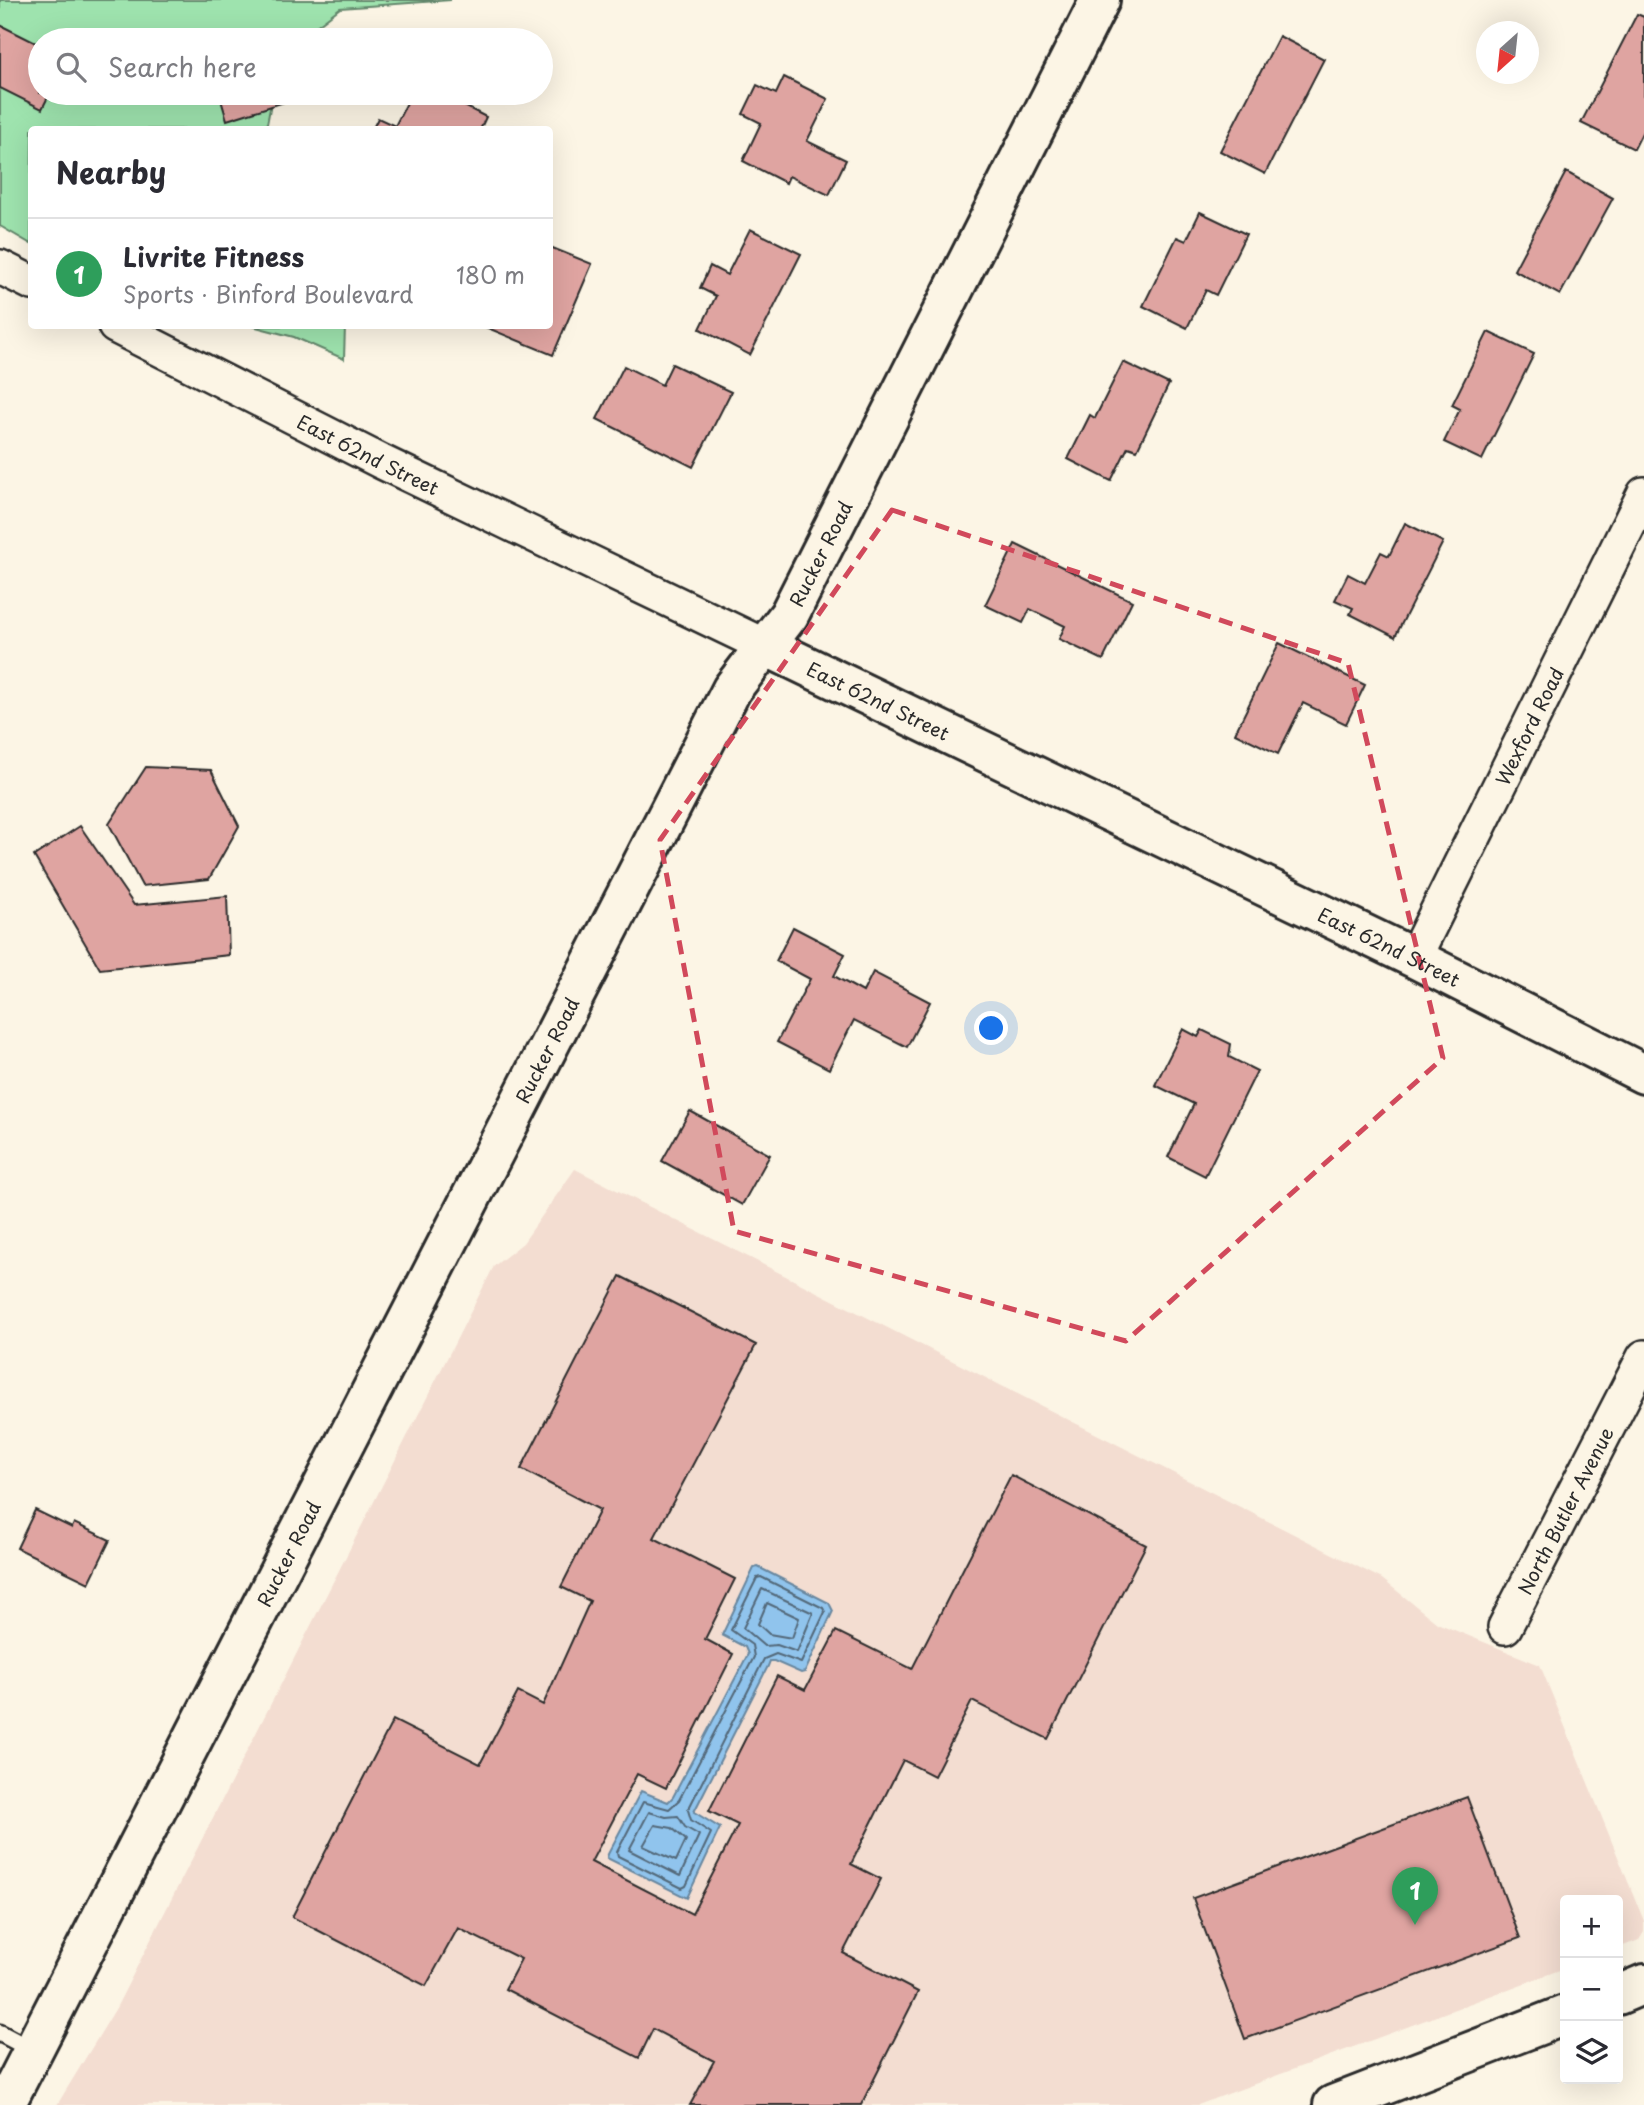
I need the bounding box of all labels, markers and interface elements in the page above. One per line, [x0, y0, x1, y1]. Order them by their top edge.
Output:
north arrow [1476, 21, 1539, 84]
search box [28, 28, 553, 105]
text: Search here [108, 47, 257, 86]
icon: search [52, 48, 90, 86]
text: Nearby [56, 149, 166, 194]
text: Livrite Fitness [123, 237, 304, 276]
text: 1 [74, 257, 85, 292]
text: 180 m [456, 257, 525, 292]
text: Sports · Binford Boulevard [123, 276, 413, 311]
street label: East 62nd Street [293, 407, 444, 502]
street label: Rucker Road [782, 496, 859, 611]
street label: East 62nd Street [802, 654, 954, 747]
street label: Wexford Road [1488, 662, 1570, 790]
street label: East 62nd Street [1313, 900, 1465, 993]
street label: Rucker Road [508, 992, 585, 1108]
your location [974, 1011, 1008, 1045]
street label: North Butler Avenue [1510, 1422, 1620, 1599]
street label: Rucker Road [249, 1496, 327, 1611]
pin: 1 [1392, 1867, 1438, 1925]
map controls [1560, 1895, 1623, 2084]
button: + [1560, 1895, 1623, 1958]
button: − [1560, 1958, 1623, 2021]
button: layers [1560, 2021, 1623, 2084]

